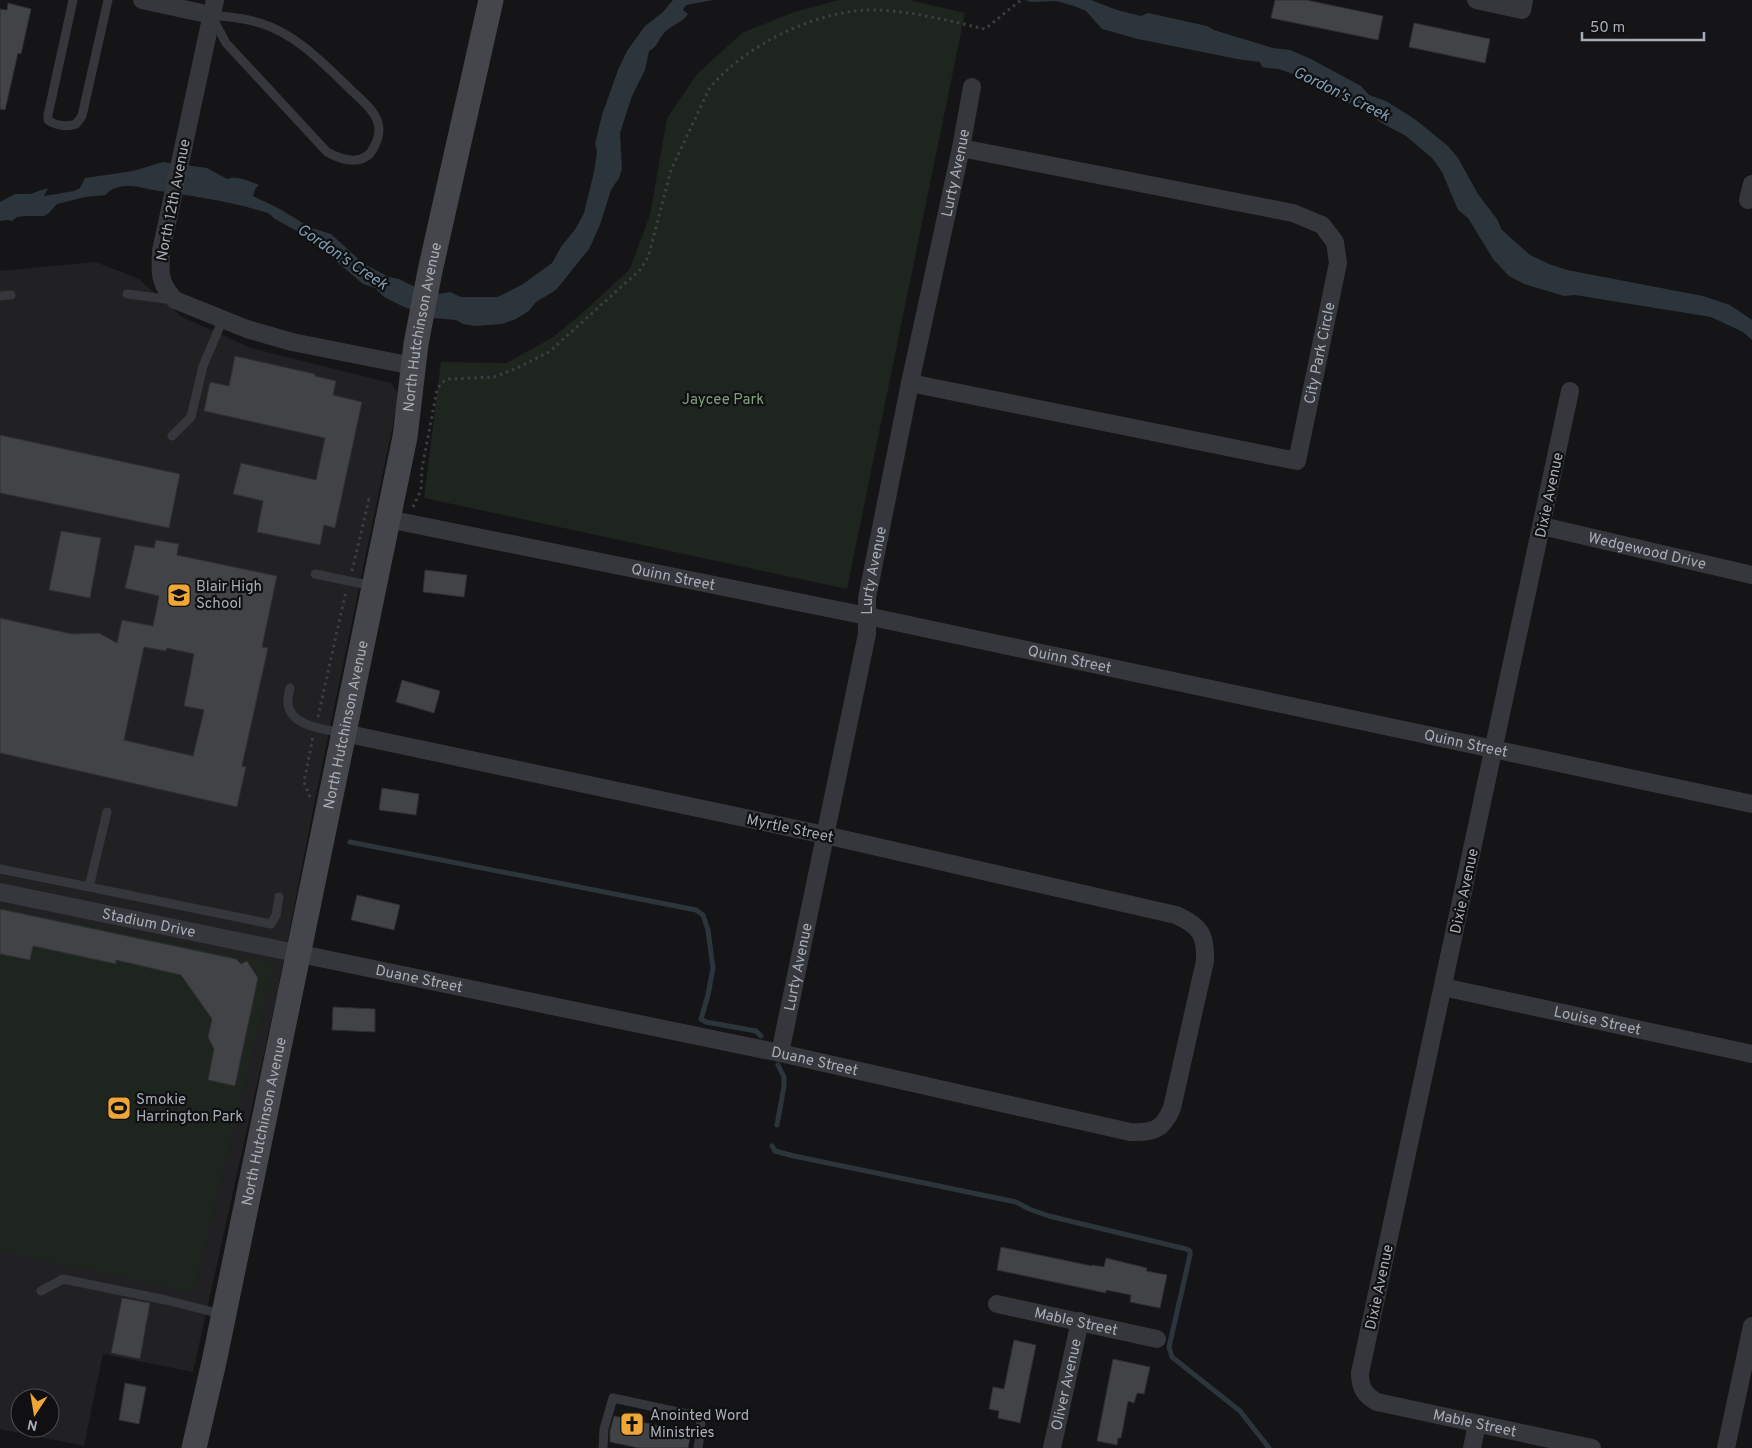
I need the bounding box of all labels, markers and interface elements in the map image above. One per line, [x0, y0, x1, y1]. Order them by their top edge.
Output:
scale bar [1582, 10, 1704, 42]
text: 50 m [1590, 19, 1625, 38]
water label: Gordon's Creek [1290, 63, 1393, 127]
street label: Lurty Avenue [938, 128, 975, 219]
street label: North 12th Avenue [153, 138, 196, 263]
water label: Gordon's Creek [293, 220, 392, 296]
street label: North Hutchinson Avenue [400, 241, 447, 413]
street label: City Park Circle [1301, 301, 1341, 406]
park label: Jaycee Park [682, 391, 764, 410]
street label: Dixie Avenue [1532, 451, 1569, 540]
street label: Lurty Avenue [859, 525, 892, 615]
street label: Wedgewood Drive [1586, 529, 1708, 575]
street label: Quinn Street [629, 560, 717, 596]
place label: Blair High School [196, 578, 262, 614]
school or university icon: Blair High School [166, 582, 192, 608]
street label: North Hutchinson Avenue [320, 639, 374, 811]
street label: Quinn Street [1026, 642, 1113, 679]
street label: Quinn Street [1422, 727, 1509, 763]
street label: Myrtle Street [744, 811, 835, 848]
street label: Dixie Avenue [1447, 847, 1484, 936]
street label: Stadium Drive [100, 905, 197, 943]
street label: Lurty Avenue [781, 921, 818, 1013]
street label: Duane Street [374, 962, 464, 998]
street label: Louise Street [1552, 1003, 1643, 1041]
street label: North Hutchinson Avenue [238, 1036, 292, 1208]
street label: Duane Street [769, 1043, 860, 1081]
place label: Smokie Harrington Park [136, 1091, 243, 1127]
sports icon: Smokie Harrington Park [106, 1095, 132, 1121]
street label: Dixie Avenue [1362, 1243, 1399, 1332]
street label: Mable Street [1032, 1304, 1119, 1341]
street label: Oliver Avenue [1048, 1337, 1087, 1433]
north arrow [10, 1388, 60, 1438]
street label: Mable Street [1431, 1406, 1518, 1443]
place label: Anointed Word Ministries [650, 1407, 749, 1443]
church icon: Anointed Word Ministries [619, 1411, 645, 1437]
text: N [26, 1415, 39, 1434]

